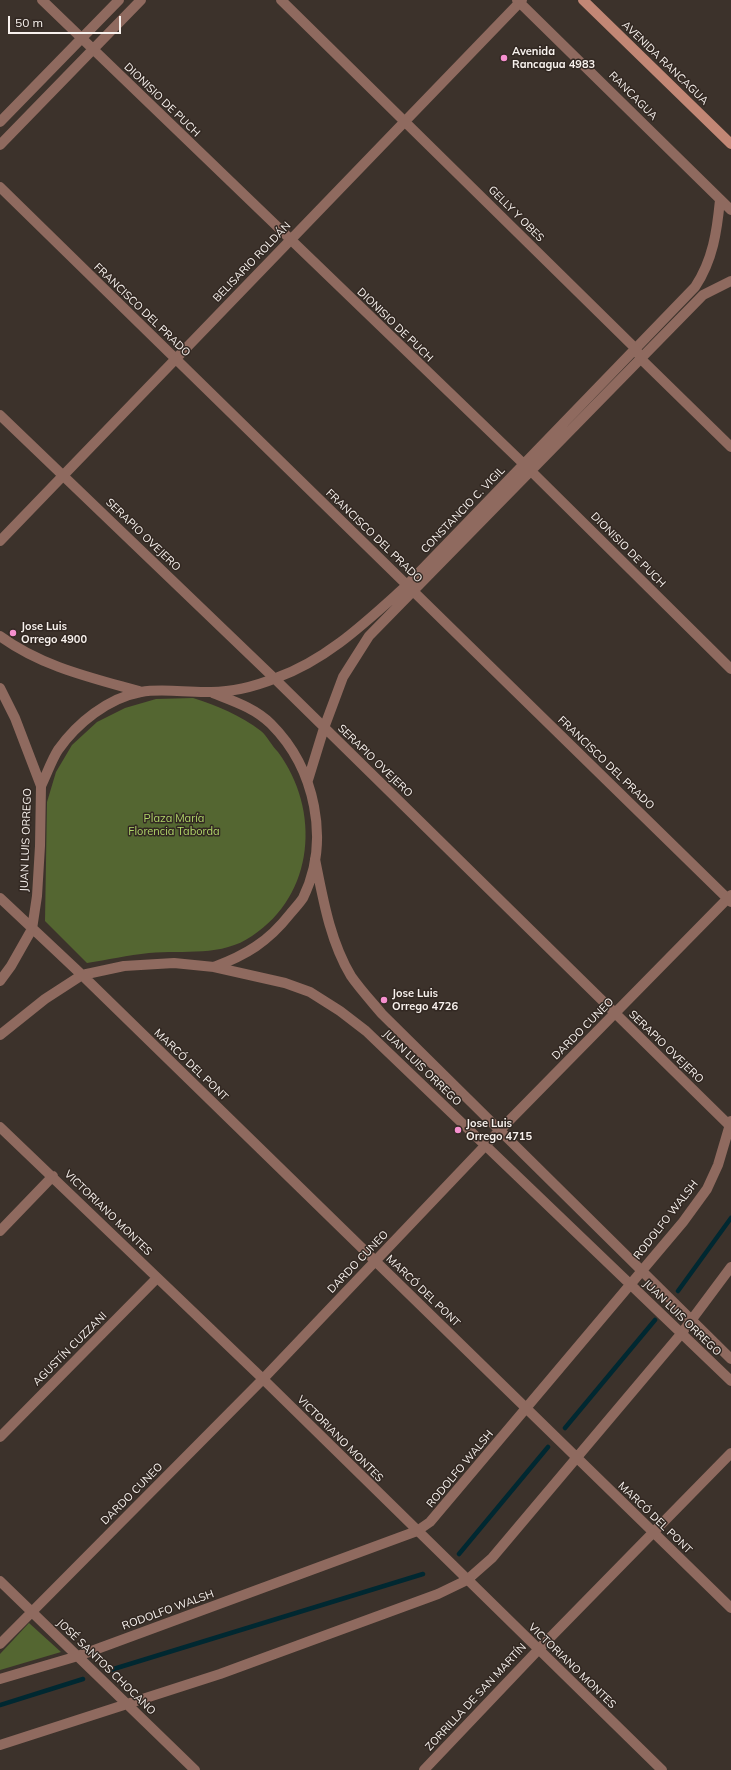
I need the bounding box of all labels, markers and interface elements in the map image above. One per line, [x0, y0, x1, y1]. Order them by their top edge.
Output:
scale bar [10, 8, 123, 34]
text: 50 m [15, 15, 43, 30]
street label: AVENIDA RANCAGUA [619, 18, 711, 108]
place label: Avenida Rancagua 4983 [512, 45, 595, 71]
marker: Avenida Rancagua 4983 [499, 53, 509, 63]
street label: DIONISIO DE PUCH [121, 60, 203, 140]
street label: RANCAGUA [606, 69, 660, 123]
street label: GELLY Y OBES [485, 183, 547, 245]
street label: BELISARIO ROLDÁN [210, 219, 294, 305]
street label: FRANCISCO DEL PRADO [91, 261, 193, 359]
street label: DIONISIO DE PUCH [354, 285, 436, 365]
street label: CONSTANCIO C. VIGIL [418, 464, 508, 556]
street label: FRANCISCO DEL PRADO [323, 487, 425, 585]
street label: SERAPIO OVEJERO [103, 496, 183, 574]
street label: DIONISIO DE PUCH [588, 510, 668, 590]
place label: Jose Luis Orrego 4900 [21, 620, 87, 646]
marker: Jose Luis Orrego 4900 [8, 628, 18, 638]
street label: FRANCISCO DEL PRADO [555, 714, 657, 812]
street label: SERAPIO OVEJERO [335, 722, 415, 800]
street label: JUAN LUIS ORREGO [18, 788, 34, 892]
park label: Plaza María Florencia Taborda [128, 812, 220, 838]
place label: Jose Luis Orrego 4726 [392, 987, 458, 1013]
marker: Jose Luis Orrego 4726 [379, 995, 389, 1005]
street label: DARDO CUNEO [549, 995, 617, 1063]
street label: SERAPIO OVEJERO [626, 1008, 706, 1086]
street label: MARCÓ DEL PONT [151, 1026, 231, 1104]
street label: JUAN LUIS ORREGO [380, 1027, 464, 1109]
place label: Jose Luis Orrego 4715 [466, 1117, 532, 1143]
marker: Jose Luis Orrego 4715 [453, 1125, 463, 1135]
street label: VICTORIANO MONTES [61, 1168, 155, 1258]
street label: RODOLFO WALSH [631, 1178, 701, 1262]
street label: DARDO CUNEO [325, 1228, 391, 1296]
street label: MARCÓ DEL PONT [383, 1252, 463, 1330]
street label: JUAN LUIS ORREGO [640, 1277, 724, 1359]
street label: AGUSTÍN CUZZANI [30, 1309, 110, 1389]
street label: VICTORIANO MONTES [294, 1393, 386, 1485]
street label: RODOLFO WALSH [424, 1428, 496, 1510]
street label: DARDO CUNEO [98, 1460, 166, 1528]
street label: MARCÓ DEL PONT [615, 1479, 695, 1557]
street label: RODOLFO WALSH [120, 1587, 216, 1633]
street label: JOSÉ SANTOS CHOCANO [54, 1616, 158, 1718]
street label: VICTORIANO MONTES [525, 1621, 619, 1711]
street label: ZORRILLA DE SAN MARTÍN [423, 1641, 529, 1753]

